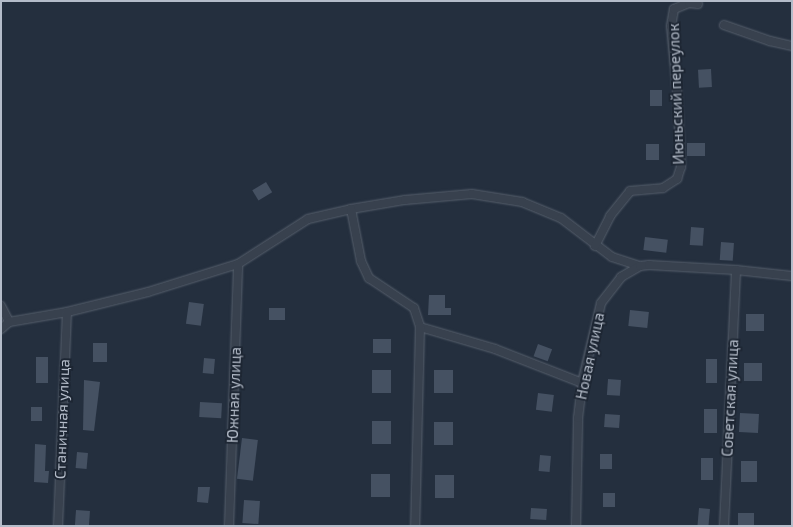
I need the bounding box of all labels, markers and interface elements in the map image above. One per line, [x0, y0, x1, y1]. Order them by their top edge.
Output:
street label: Июньский переулок [665, 23, 687, 165]
street label: Новая улица [572, 311, 608, 401]
street label: Советская улица [718, 339, 742, 457]
street label: Южная улица [223, 347, 245, 443]
street label: Станичная улица [51, 359, 73, 479]

